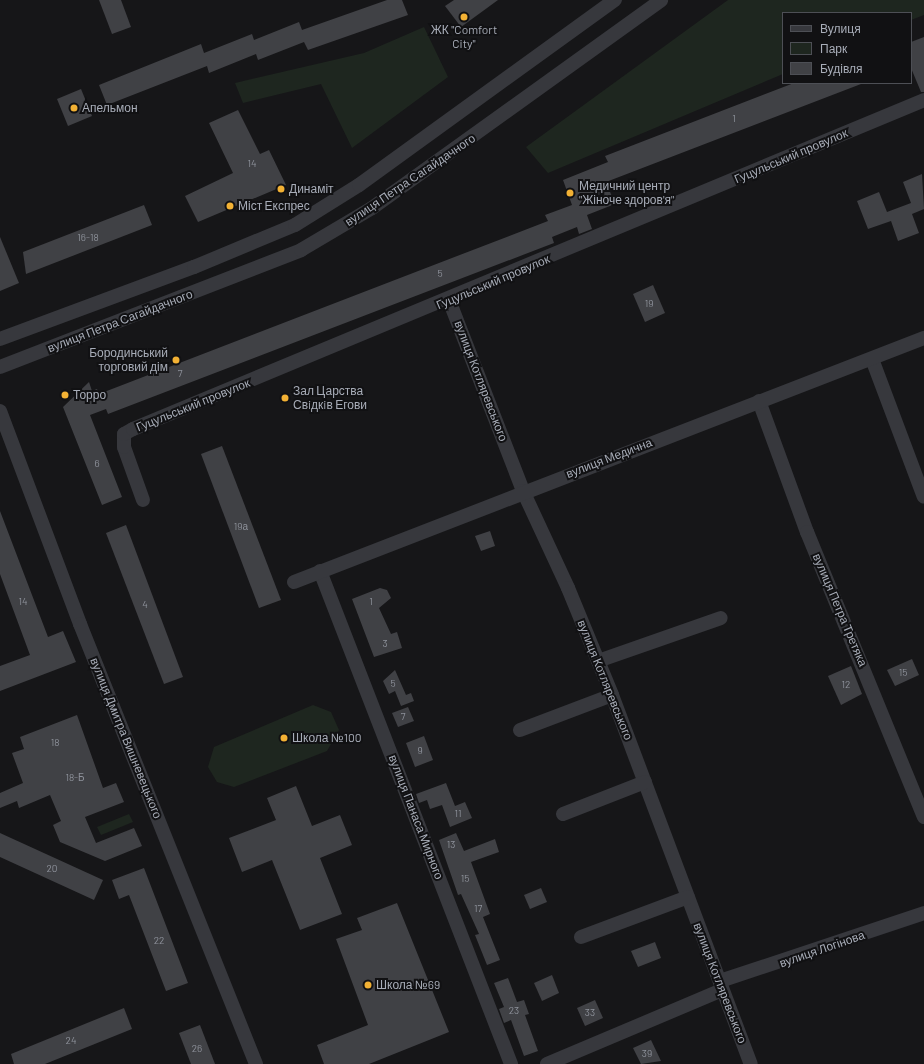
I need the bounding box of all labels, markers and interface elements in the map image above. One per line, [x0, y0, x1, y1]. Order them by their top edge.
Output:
marker: ЖК "Comfort City" [459, 12, 469, 22]
legend [782, 12, 912, 84]
text: Вулиця [820, 21, 861, 35]
place label: ЖК "Comfort City" [431, 23, 497, 51]
text: Парк [820, 41, 847, 55]
text: Будівля [820, 61, 862, 75]
place label: Апельмон [82, 101, 138, 115]
marker: Апельмон [69, 103, 79, 113]
house number: 1 [732, 113, 736, 125]
street label: Гуцульський провулок [732, 126, 850, 186]
street label: вулиця Петра Сагайдачного [342, 131, 478, 229]
house number: 14 [247, 158, 257, 170]
place label: Медичний центр "Жіноче здоров'я" [579, 179, 674, 207]
place label: Динаміт [289, 182, 334, 196]
marker: Динаміт [276, 184, 286, 194]
marker: Медичний центр "Жіноче здоров'я" [564, 187, 576, 199]
place label: Міст Експрес [238, 199, 310, 213]
marker: Міст Експрес [225, 201, 235, 211]
house number: 16-18 [77, 232, 99, 244]
street label: Гуцульський провулок [434, 252, 552, 312]
house number: 5 [437, 268, 443, 280]
street label: вулиця Петра Сагайдачного [45, 287, 195, 355]
house number: 19 [645, 298, 653, 310]
street label: вулиця Котляревського [451, 319, 511, 443]
place label: Бородинський торговий дім [89, 346, 168, 374]
marker: Бородинський торговий дім [171, 355, 181, 365]
house number: 7 [178, 368, 182, 380]
street label: Гуцульський провулок [134, 376, 252, 434]
place label: Зал Царства Свiдкiв Егови [293, 384, 367, 412]
place label: Торро [73, 388, 106, 402]
marker: Торро [60, 390, 70, 400]
marker: Зал Царства Свiдкiв Егови [280, 393, 290, 403]
street label: вулиця Медична [564, 435, 654, 481]
house number: 6 [94, 458, 100, 470]
house number: 19а [234, 521, 248, 533]
street label: вулиця Петра Третяка [810, 551, 870, 669]
house number: 14 [18, 596, 28, 608]
house number: 1 [369, 596, 373, 608]
house number: 4 [142, 599, 148, 611]
street label: вулиця Котляревського [574, 618, 636, 742]
house number: 3 [382, 638, 388, 650]
street label: вулиця Дмитра Вишневецького [87, 655, 165, 821]
house number: 15 [899, 667, 907, 679]
house number: 5 [390, 678, 396, 690]
house number: 12 [842, 679, 850, 691]
house number: 7 [401, 711, 405, 723]
place label: Школа №100 [292, 731, 362, 745]
marker: Школа №100 [279, 733, 289, 743]
house number: 18 [51, 737, 59, 749]
house number: 9 [417, 745, 423, 757]
street label: вулиця Панаса Мирного [386, 753, 446, 881]
house number: 18-Б [65, 772, 85, 784]
house number: 11 [454, 808, 462, 820]
house number: 13 [447, 839, 455, 851]
house number: 20 [46, 863, 58, 875]
house number: 15 [461, 873, 469, 885]
house number: 17 [474, 903, 482, 915]
street label: вулиця Котляревського [690, 921, 750, 1045]
street label: вулиця Логінова [778, 928, 866, 970]
house number: 22 [154, 935, 164, 947]
place label: Школа №69 [376, 978, 440, 992]
marker: Школа №69 [363, 980, 373, 990]
house number: 23 [509, 1005, 519, 1017]
house number: 33 [585, 1007, 595, 1019]
house number: 24 [66, 1035, 76, 1047]
house number: 26 [192, 1043, 202, 1055]
house number: 39 [642, 1048, 652, 1060]

